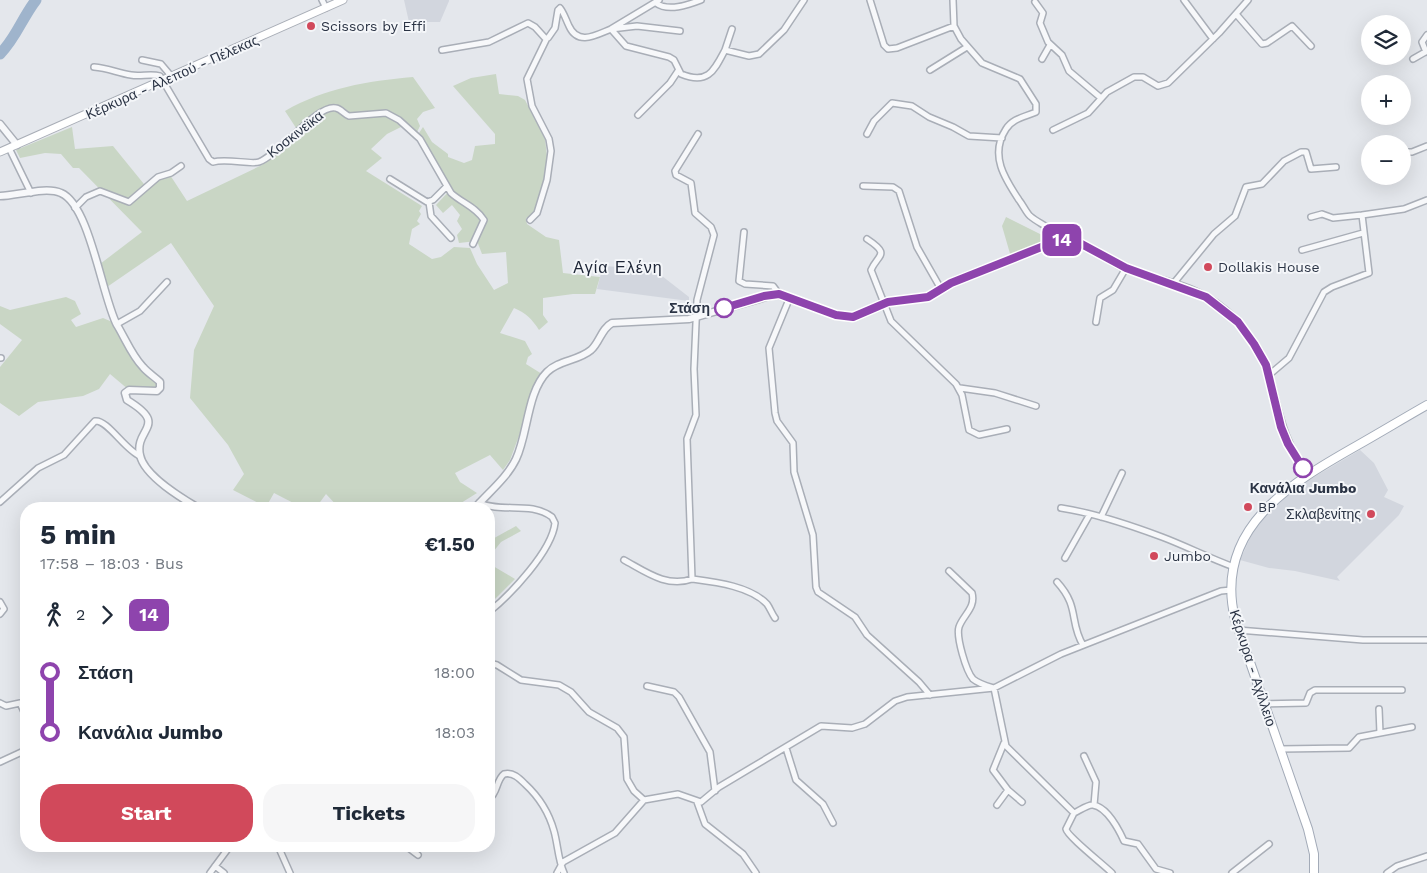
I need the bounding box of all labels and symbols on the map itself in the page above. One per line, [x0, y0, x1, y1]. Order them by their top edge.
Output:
place label: Scissors by Effi [321, 18, 426, 34]
marker: Scissors by Effi [305, 20, 317, 32]
street label: Κέρκυρα - Αλεπού - Πέλεκας [83, 32, 261, 122]
street label: Κοσκινεϊκα [264, 107, 326, 161]
line badge: 14 [1040, 224, 1084, 256]
district label: Αγία Ελένη [573, 258, 663, 277]
place label: Dollakis House [1218, 259, 1319, 275]
marker: Dollakis House [1202, 261, 1214, 273]
marker: Στάση [714, 298, 734, 318]
place label: Στάση [669, 300, 710, 316]
marker: Κανάλια Jumbo [1293, 458, 1313, 478]
place label: Κανάλια Jumbo [1250, 480, 1356, 496]
place label: BP [1258, 499, 1276, 515]
marker: BP [1242, 501, 1254, 513]
place label: Σκλαβενίτης [1286, 506, 1361, 522]
marker: Σκλαβενίτης [1365, 508, 1377, 520]
place label: Jumbo [1164, 548, 1211, 564]
marker: Jumbo [1148, 550, 1160, 562]
street label: Κέρκυρα - Αχίλλειο [1227, 608, 1279, 729]

